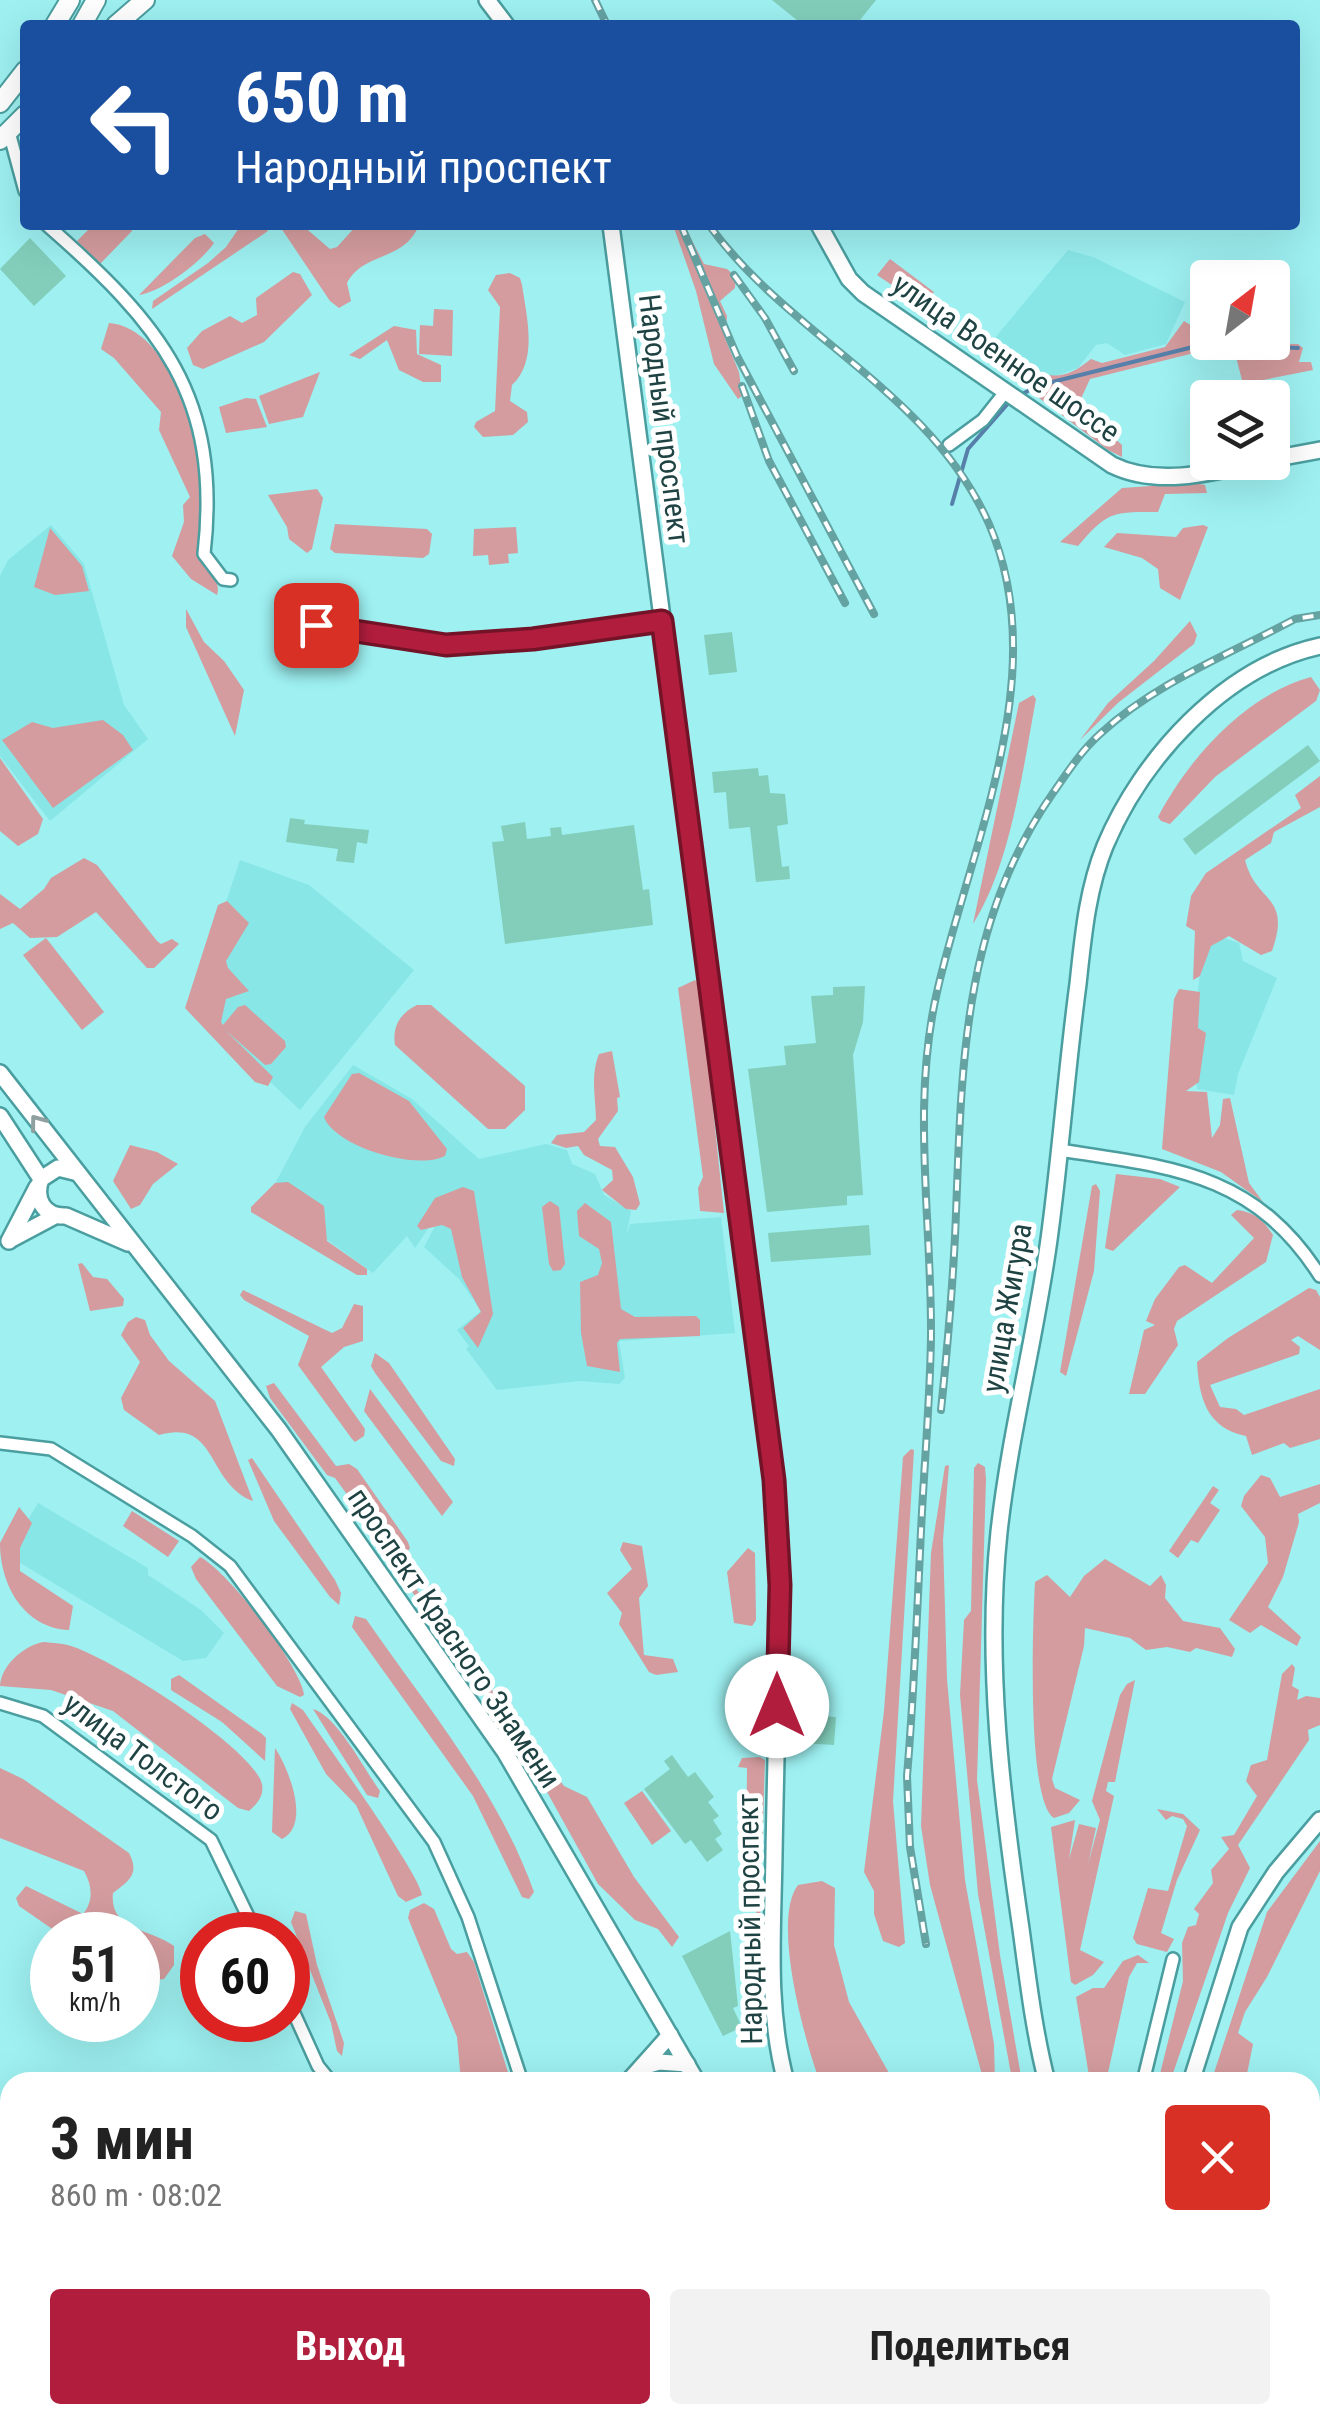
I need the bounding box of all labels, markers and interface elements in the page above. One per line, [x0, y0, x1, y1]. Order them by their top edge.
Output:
text: 650 m [235, 57, 409, 139]
icon: left [70, 60, 200, 190]
text: Народный проспект [235, 141, 612, 194]
north arrow [1190, 260, 1290, 360]
map controls [1190, 260, 1290, 480]
street label: улица Военное шоссе [886, 266, 1127, 449]
street label: Народный проспект [632, 292, 697, 546]
button: layers [1190, 380, 1290, 480]
pin [274, 583, 359, 668]
icon: arrive [289, 598, 344, 653]
one-way arrow [31, 1115, 48, 1133]
street label: улица Жигура [974, 1221, 1039, 1395]
street label: проспект Красного Знамени [341, 1481, 568, 1794]
position arrow [725, 1654, 829, 1758]
street label: улица Толстого [57, 1685, 230, 1828]
street label: Народный проспект [730, 1793, 769, 2045]
speed limit sign: 60 [180, 1912, 310, 2042]
text: 51 [70, 1936, 120, 1994]
text: km/h [69, 1988, 121, 2017]
text: 3 мин [50, 2103, 194, 2174]
button: close [1165, 2105, 1270, 2210]
text: 860 m · 08:02 [50, 2176, 222, 2214]
button: Выход [50, 2289, 650, 2404]
button: Поделиться [670, 2289, 1270, 2404]

